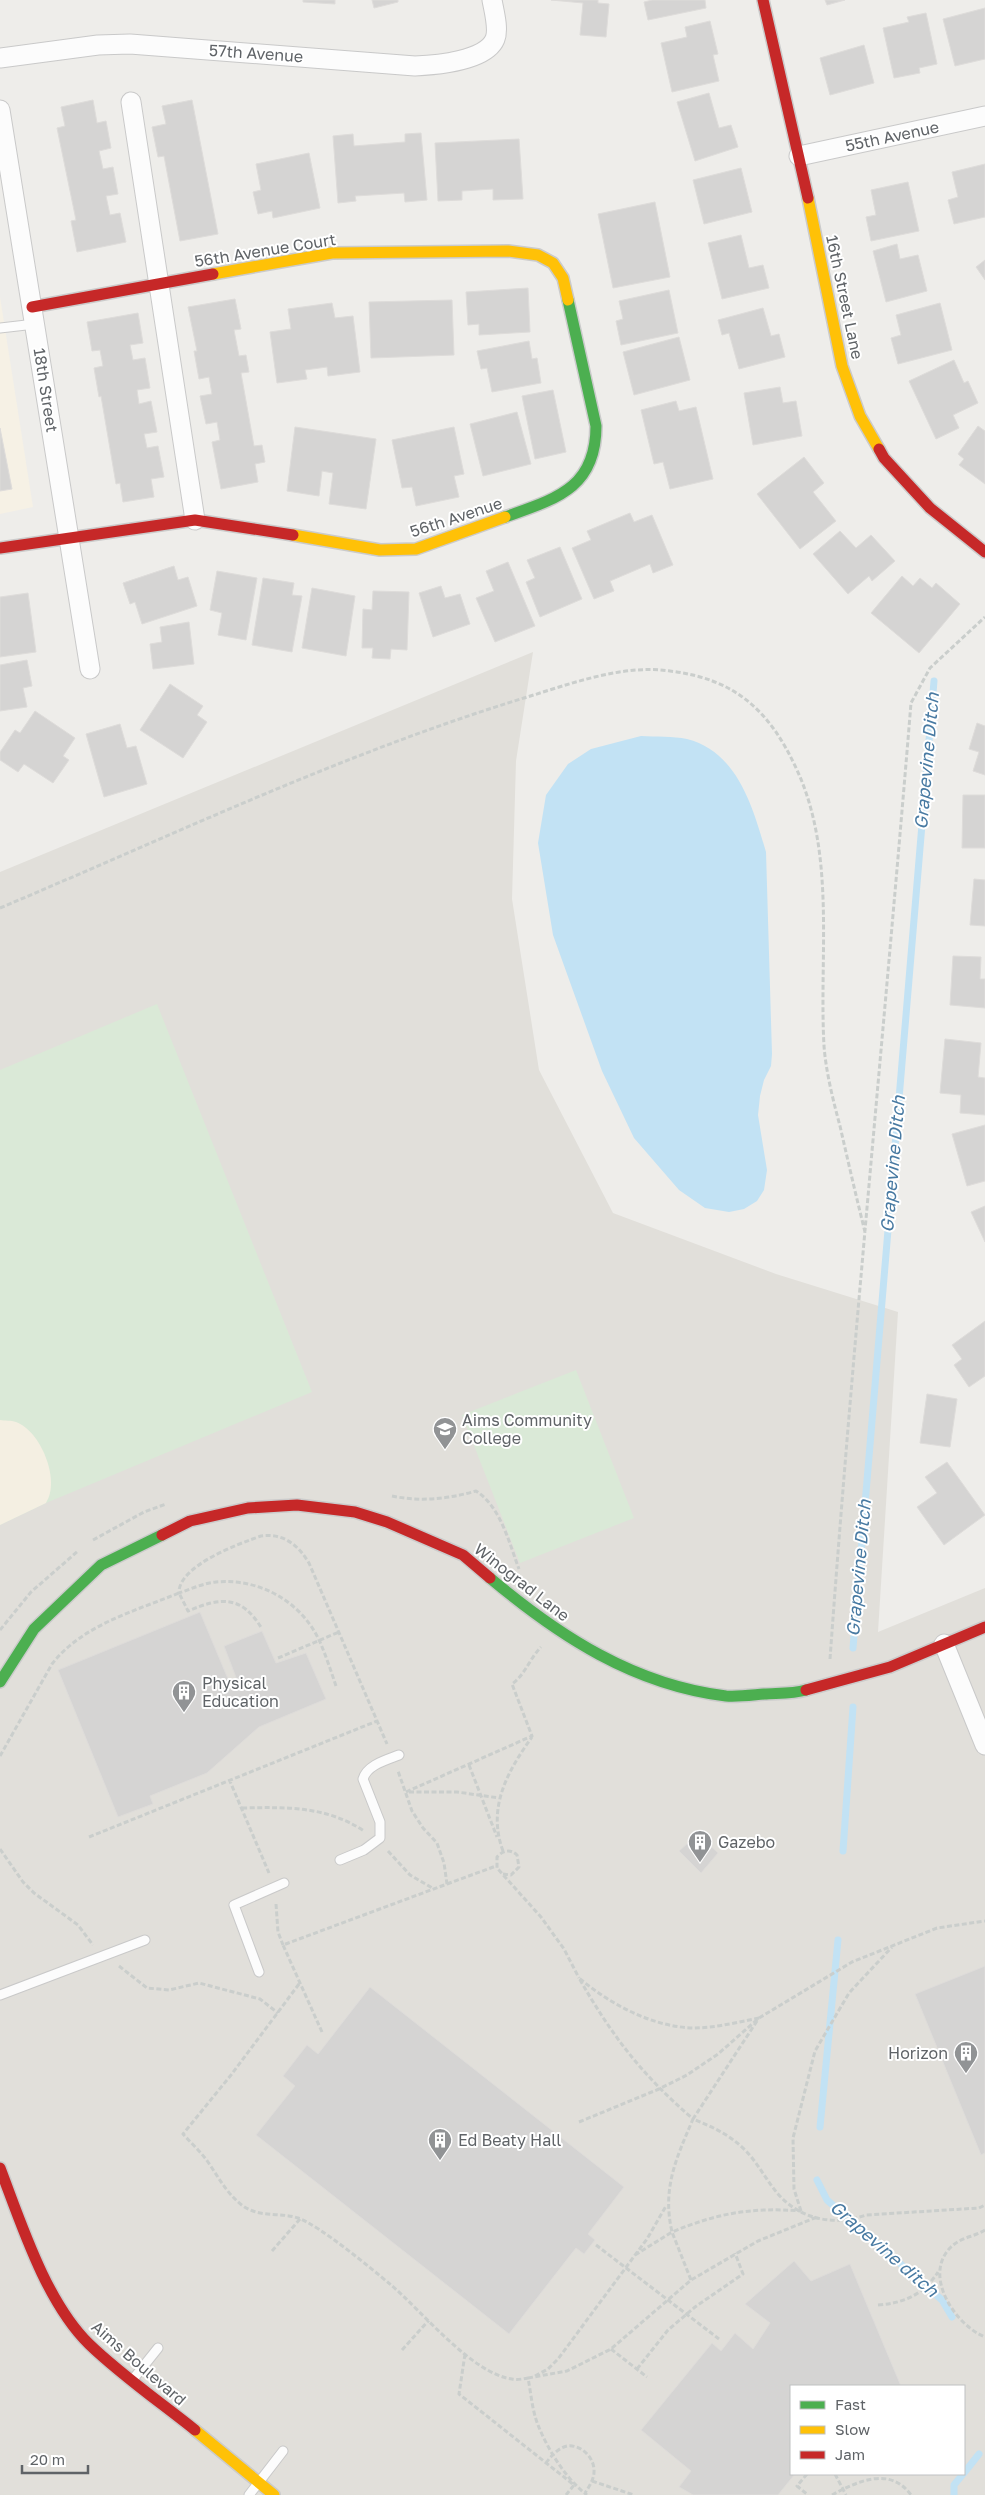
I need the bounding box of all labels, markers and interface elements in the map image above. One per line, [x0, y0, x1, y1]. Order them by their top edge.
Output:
street label: 57th Avenue [208, 40, 304, 66]
street label: 55th Avenue [843, 116, 941, 156]
street label: 56th Avenue Court [193, 229, 337, 271]
street label: 16th Street Lane [822, 233, 868, 361]
street label: 18th Street [29, 346, 63, 434]
street label: 56th Avenue [407, 493, 505, 541]
water label: Grapevine Ditch [909, 691, 943, 830]
water label: Grapevine Ditch [875, 1094, 909, 1233]
place label: Aims Community College [462, 1410, 592, 1448]
school or university icon: Aims Community College [432, 1416, 458, 1450]
water label: Grapevine Ditch [841, 1498, 875, 1637]
street label: Winograd Lane [470, 1539, 574, 1625]
place label: Physical Education [202, 1673, 279, 1711]
building icon: Physical Education [171, 1679, 197, 1713]
building icon: Gazebo [687, 1829, 713, 1863]
place label: Gazebo [718, 1832, 775, 1852]
building icon: Horizon [953, 2040, 979, 2074]
place label: Horizon [888, 2043, 948, 2063]
building icon: Ed Beaty Hall [427, 2127, 453, 2161]
place label: Ed Beaty Hall [458, 2130, 561, 2150]
water label: Grapevine ditch [826, 2195, 944, 2302]
street label: Aims Boulevard [88, 2316, 190, 2410]
legend [790, 2385, 965, 2475]
text: Fast [835, 2395, 866, 2413]
text: Slow [835, 2420, 870, 2438]
scale bar [22, 2442, 89, 2474]
text: Jam [835, 2445, 865, 2463]
text: 20 m [30, 2450, 65, 2468]

